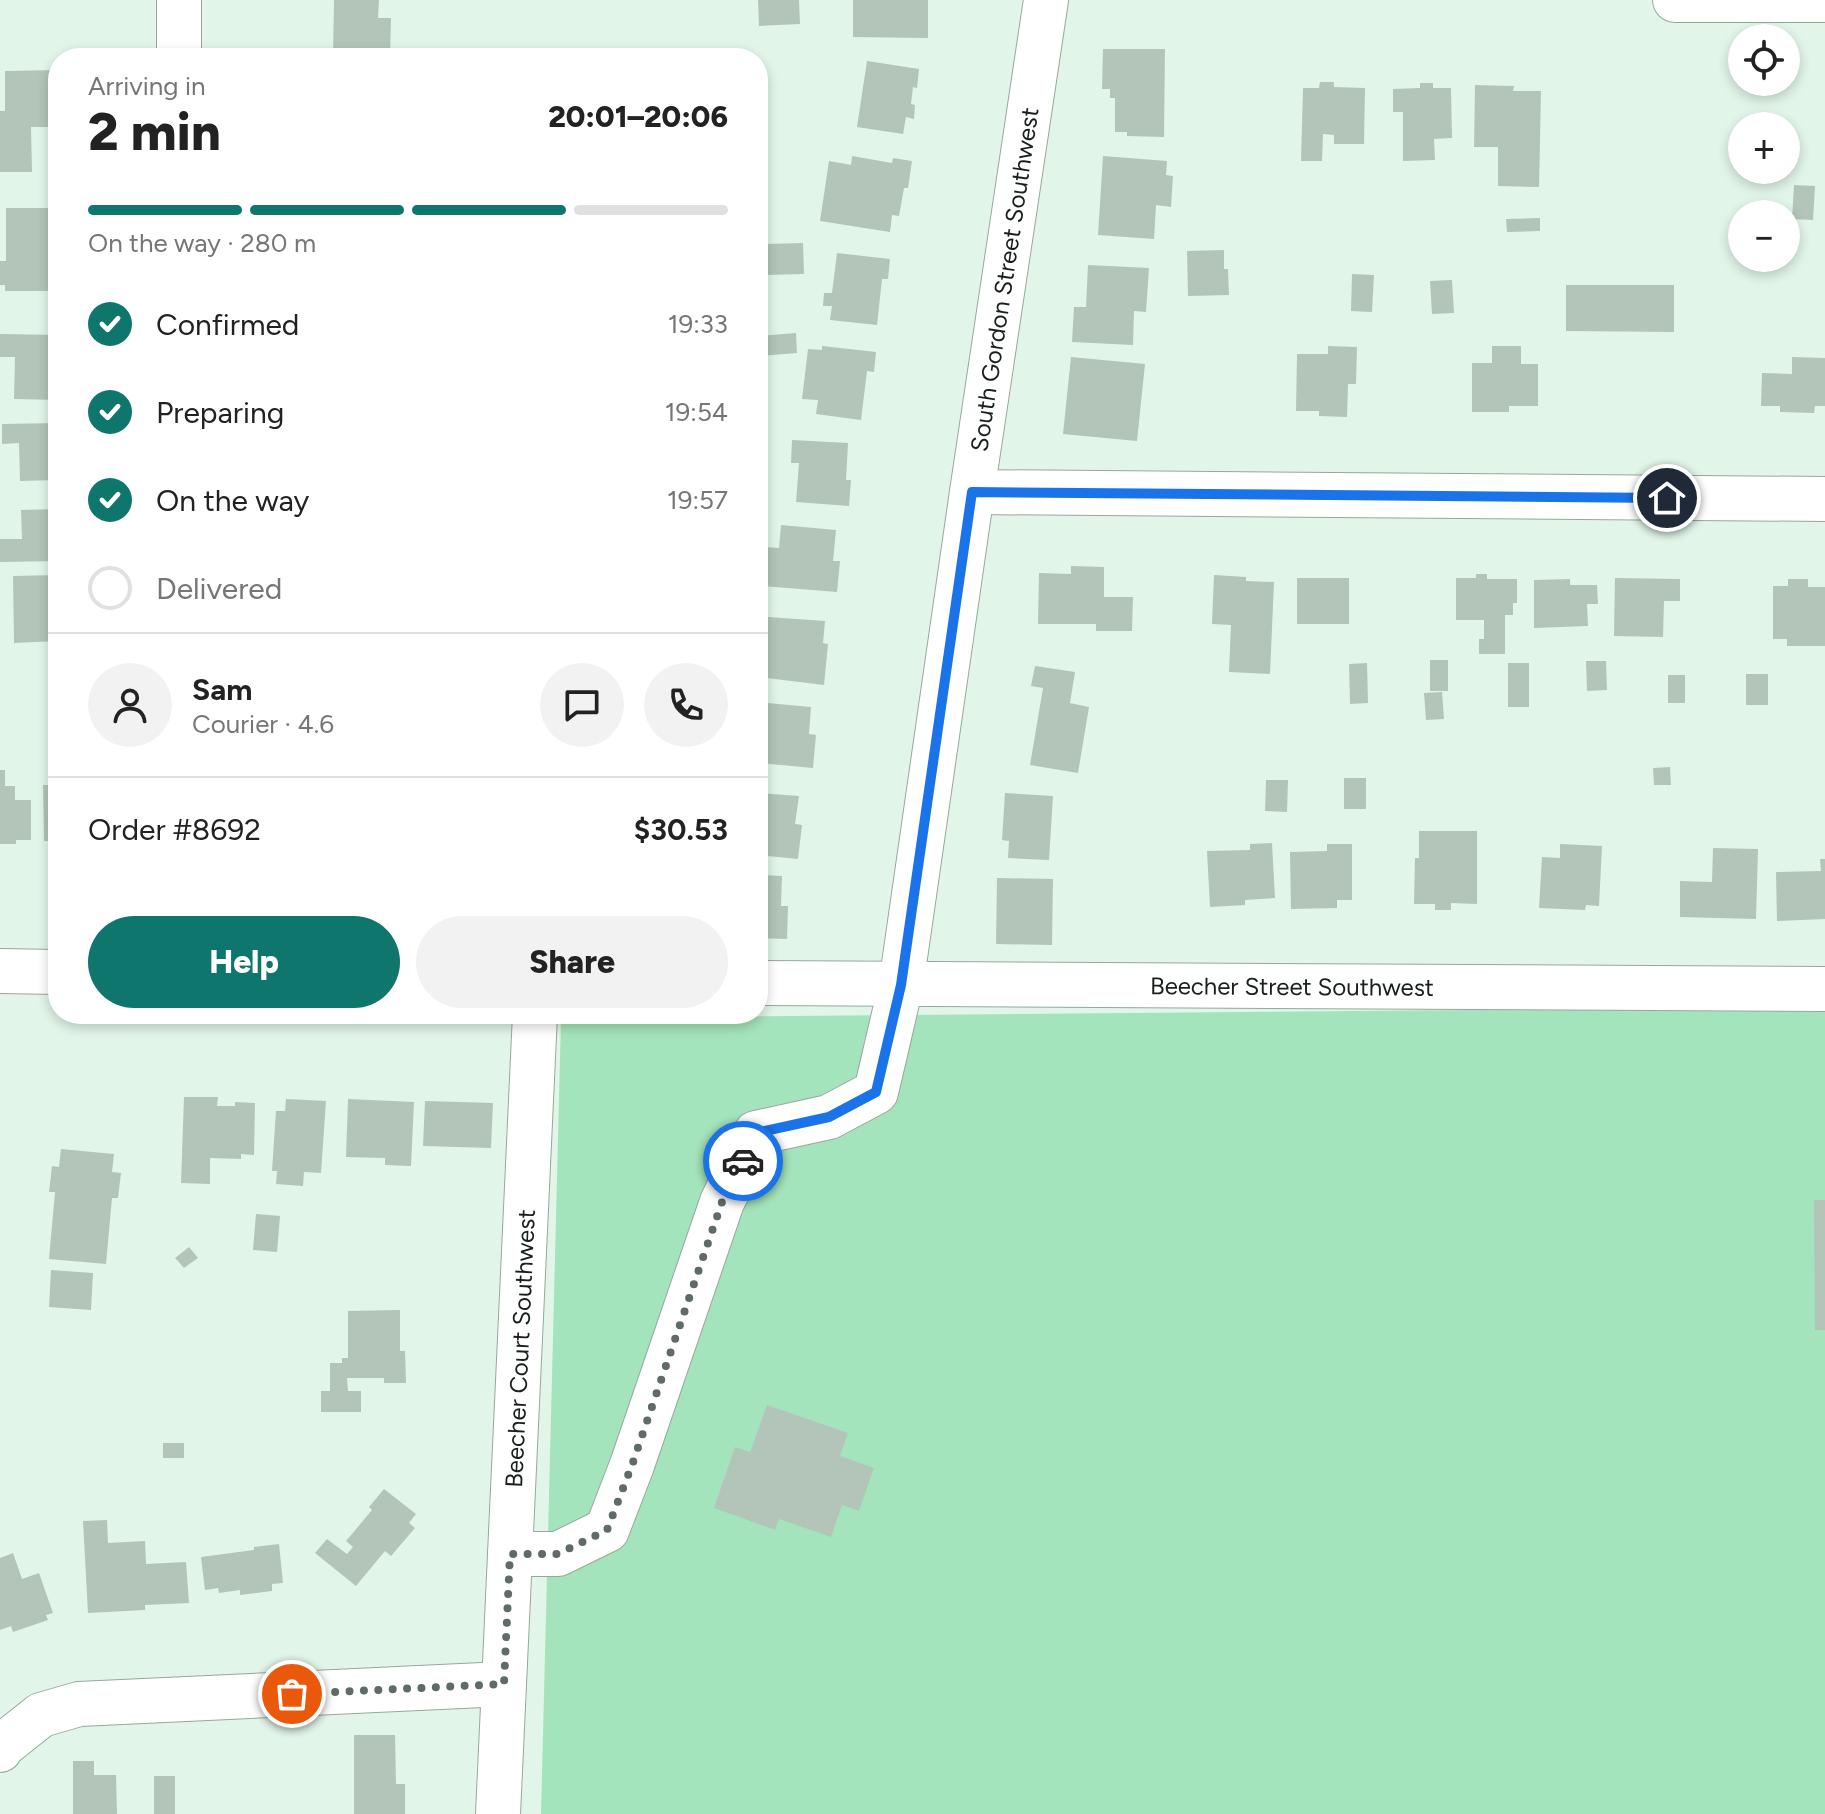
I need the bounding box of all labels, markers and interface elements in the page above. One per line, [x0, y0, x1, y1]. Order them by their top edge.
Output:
map controls [1728, 24, 1800, 272]
button: locate [1728, 24, 1800, 96]
text: Arriving in [88, 70, 206, 102]
text: 20:01–20:06 [548, 98, 728, 135]
text: 2 min [88, 101, 221, 163]
street label: South Gordon Street Southwest [964, 105, 1044, 453]
button: + [1728, 112, 1800, 184]
button: − [1728, 200, 1800, 272]
text: On the way · 280 m [88, 227, 316, 259]
icon: check [88, 302, 132, 346]
text: Confirmed [156, 306, 299, 343]
text: 19:33 [668, 308, 728, 340]
icon: check [88, 390, 132, 434]
text: Preparing [156, 394, 284, 431]
text: 19:54 [665, 396, 728, 428]
pin [1633, 464, 1701, 532]
icon: home [1645, 476, 1689, 520]
icon: check [88, 478, 132, 522]
text: On the way [156, 482, 309, 519]
text: 19:57 [667, 484, 728, 516]
text: Delivered [156, 570, 282, 607]
button: person [88, 663, 172, 747]
button: chat [540, 663, 624, 747]
button: phone [644, 663, 728, 747]
text: Sam [192, 671, 252, 708]
text: Courier · 4.6 [192, 708, 334, 740]
text: Order #8692 [88, 811, 261, 848]
text: $30.53 [634, 811, 728, 848]
button: Help [88, 916, 400, 1008]
button: Share [416, 916, 728, 1008]
street label: Beecher Street Southwest [1150, 971, 1434, 1001]
courier [703, 1121, 783, 1201]
icon: car [721, 1139, 765, 1183]
street label: Beecher Court Southwest [499, 1209, 540, 1488]
pin [258, 1660, 326, 1728]
icon: bag [270, 1672, 314, 1716]

